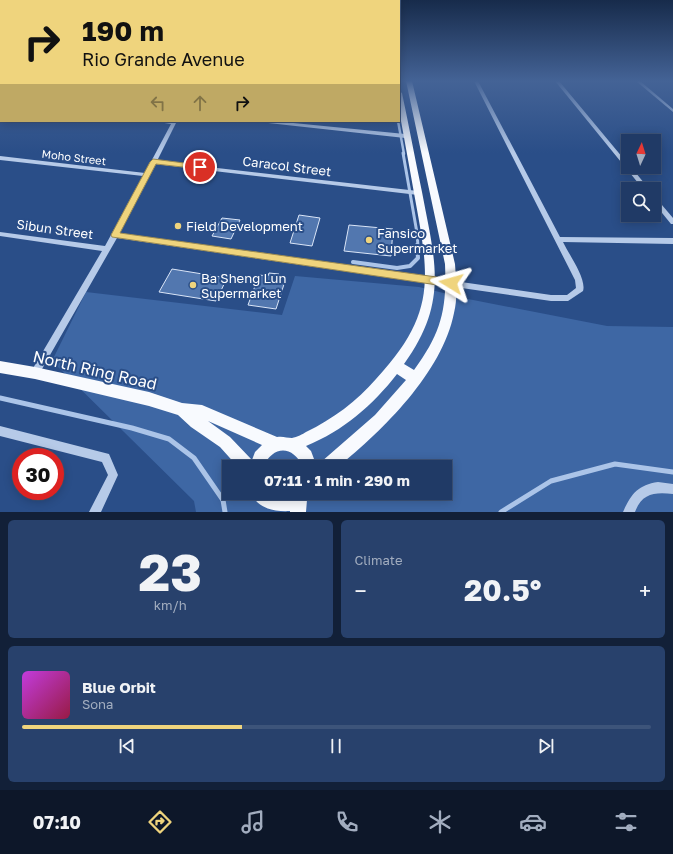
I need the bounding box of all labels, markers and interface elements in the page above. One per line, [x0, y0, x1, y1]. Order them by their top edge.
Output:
text: 190 m [82, 14, 164, 47]
icon: right [16, 16, 68, 68]
text: Rio Grande Avenue [82, 48, 245, 70]
icon: left [147, 92, 169, 114]
icon: ahead [189, 92, 211, 114]
icon: right [231, 92, 253, 114]
north arrow [621, 134, 661, 174]
map controls [621, 134, 661, 222]
street label: Moho Street [41, 147, 107, 167]
pin [183, 150, 217, 184]
street label: Caracol Street [242, 153, 332, 179]
icon: arrive [189, 156, 211, 178]
button: search [621, 182, 661, 222]
street label: Sibun Street [16, 216, 94, 242]
place label: Field Development [186, 218, 303, 234]
marker: Field Development [173, 221, 183, 231]
place label: Fansico Supermarket [377, 225, 458, 256]
marker: Fansico Supermarket [364, 235, 374, 245]
position arrow [430, 262, 472, 304]
place label: Ba Sheng Lun Supermarket [201, 270, 286, 301]
marker: Ba Sheng Lun Supermarket [188, 280, 198, 290]
street label: North Ring Road [31, 346, 159, 394]
speed limit sign: 30 [12, 448, 64, 500]
text: 07:11 · 1 min · 290 m [264, 471, 410, 489]
text: 23 [139, 540, 202, 602]
text: Climate [355, 552, 402, 568]
text: 20.5° [464, 572, 541, 608]
text: − [355, 577, 367, 604]
text: + [639, 577, 651, 604]
text: km/h [154, 597, 187, 613]
text: Blue Orbit [82, 678, 156, 696]
text: Sona [82, 696, 113, 712]
icon: previous [116, 735, 138, 757]
icon: pause [325, 735, 347, 757]
icon: next [535, 735, 557, 757]
icon: directions [146, 808, 174, 836]
icon: music [239, 808, 267, 836]
icon: phone [333, 808, 361, 836]
icon: climate [426, 808, 454, 836]
icon: car [519, 808, 547, 836]
icon: filters [612, 808, 640, 836]
text: 07:10 [33, 811, 81, 833]

